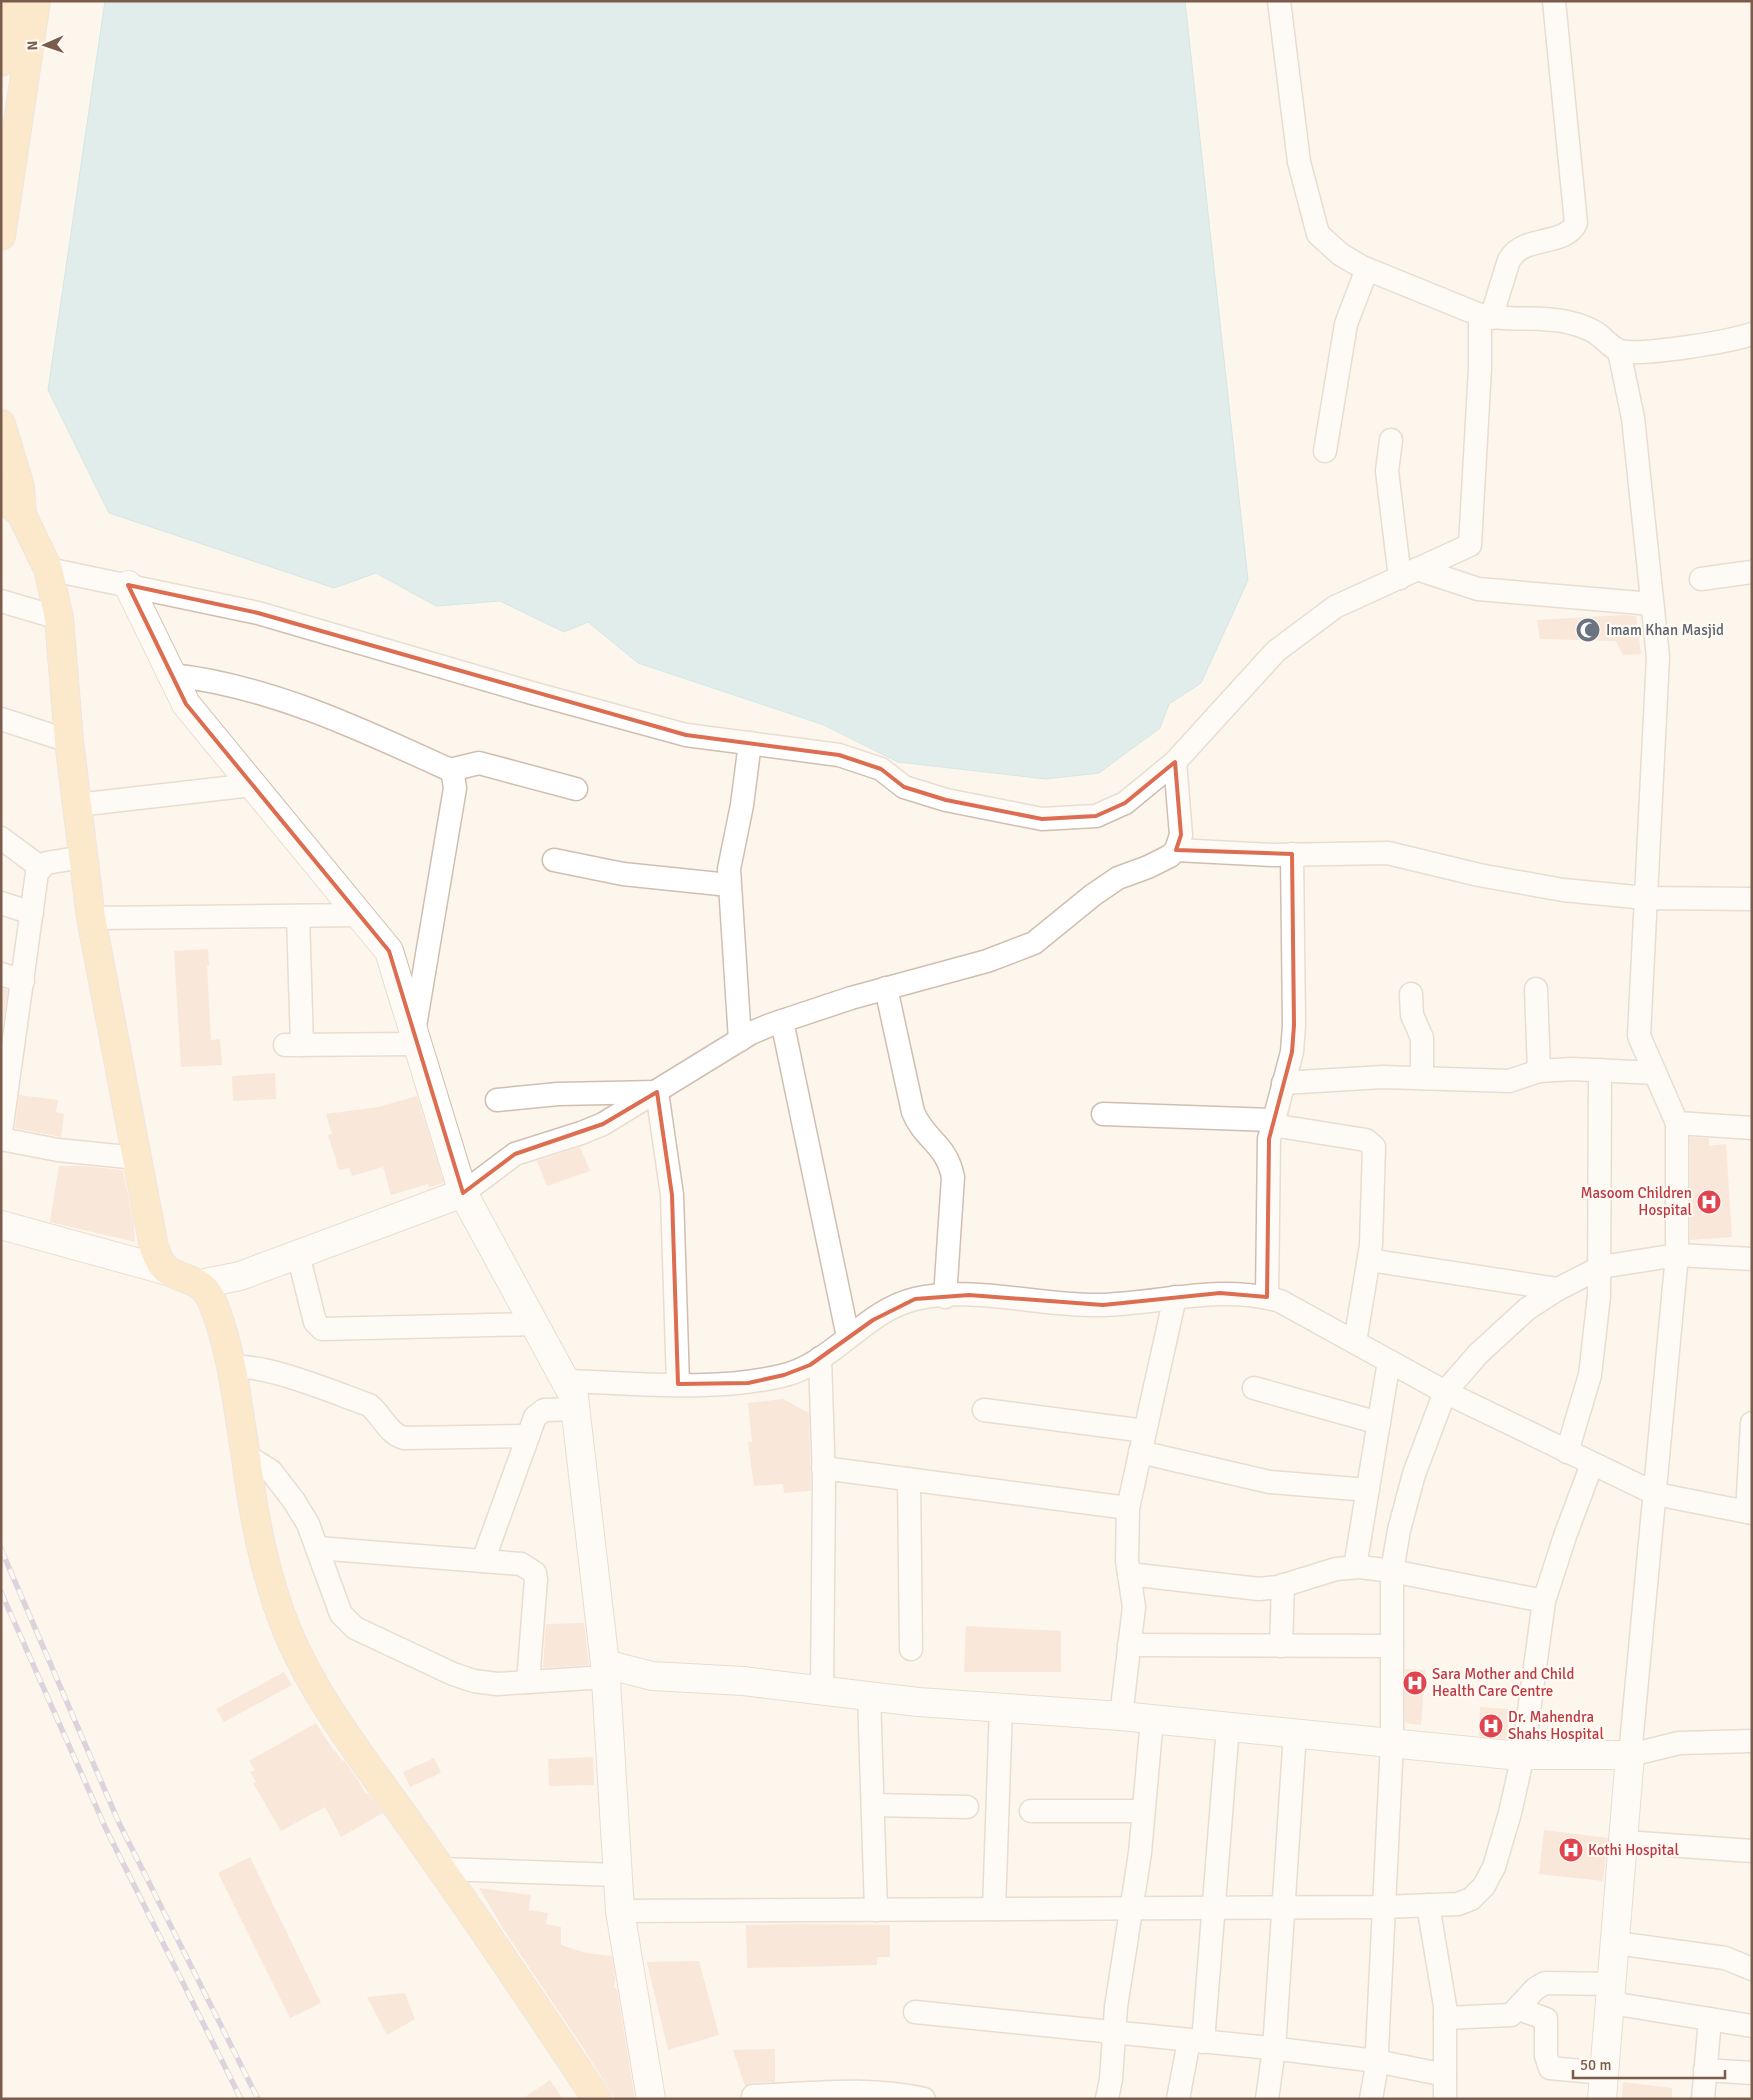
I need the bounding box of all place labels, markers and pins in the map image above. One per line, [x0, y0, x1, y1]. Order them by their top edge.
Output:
mosque icon: Imam Khan Masjid [1575, 617, 1601, 643]
place label: Imam Khan Masjid [1606, 621, 1724, 639]
place label: Masoom Children Hospital [1580, 1184, 1692, 1219]
hospital icon: Masoom Children Hospital [1696, 1189, 1722, 1215]
place label: Sara Mother and Child Health Care Centre [1432, 1665, 1574, 1700]
hospital icon: Sara Mother and Child Health Care Centre [1402, 1670, 1428, 1696]
place label: Dr. Mahendra Shahs Hospital [1508, 1708, 1604, 1743]
hospital icon: Dr. Mahendra Shahs Hospital [1478, 1713, 1504, 1739]
hospital icon: Kothi Hospital [1558, 1837, 1584, 1863]
place label: Kothi Hospital [1588, 1841, 1679, 1859]

